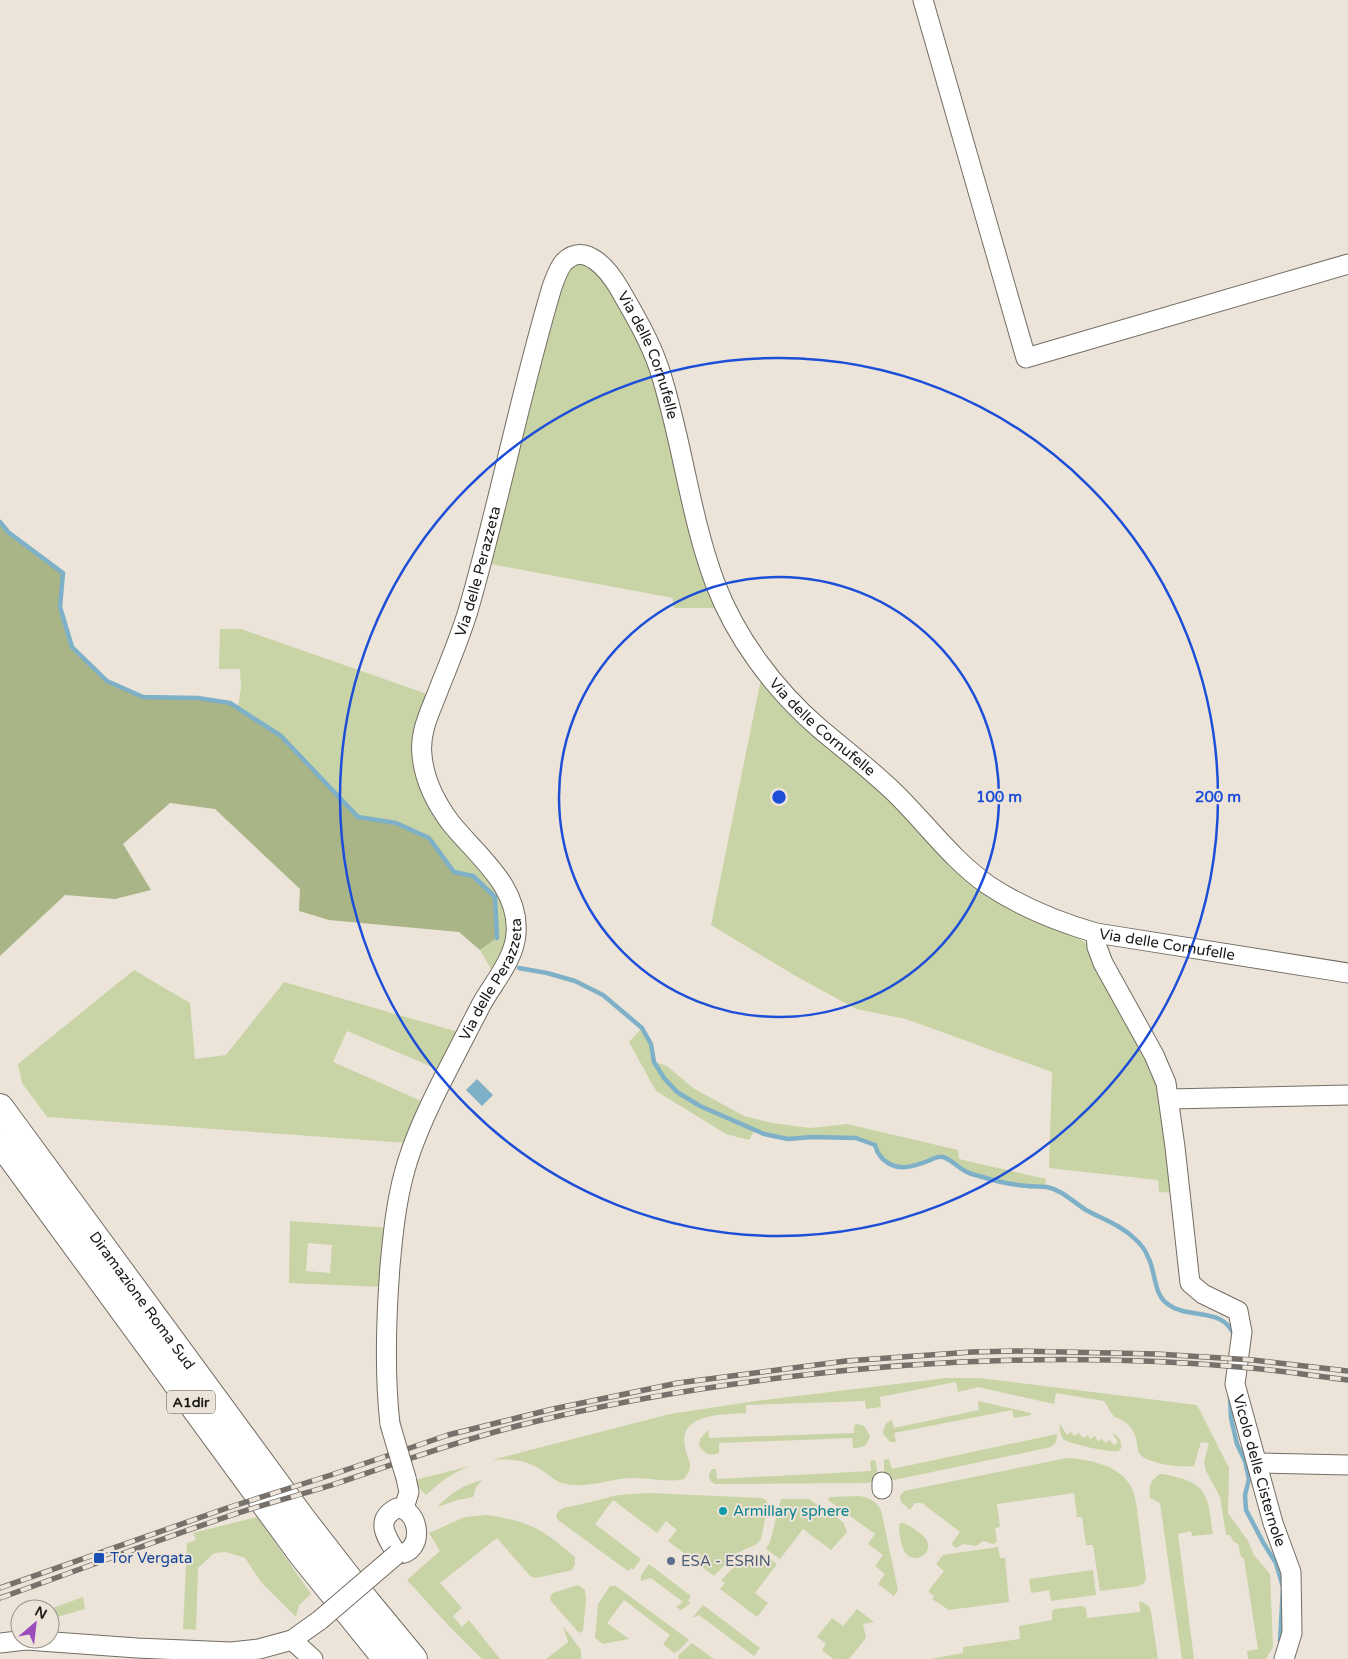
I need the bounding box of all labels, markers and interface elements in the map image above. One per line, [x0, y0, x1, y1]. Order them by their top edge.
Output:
street label: Via delle Cornufelle [614, 288, 682, 421]
street label: Via delle Perazzeta [451, 504, 504, 639]
street label: Via delle Cornufelle [765, 674, 879, 780]
centre of rings [770, 788, 788, 806]
text: 100 m [976, 788, 1022, 806]
text: 200 m [1195, 788, 1241, 806]
street label: Via delle Perazzeta [455, 917, 525, 1043]
street label: Via delle Cornufelle [1098, 925, 1236, 964]
street label: Diramazione Roma Sud [85, 1228, 199, 1373]
road number: A1dir [167, 1390, 215, 1414]
street label: Vicolo delle Cisternole [1229, 1392, 1290, 1549]
place label: Armillary sphere [733, 1502, 849, 1520]
marker: Armillary sphere [717, 1505, 729, 1517]
place label: Tor Vergata [110, 1549, 192, 1567]
marker: Tor Vergata [92, 1551, 106, 1565]
place label: ESA - ESRIN [681, 1552, 771, 1570]
marker: ESA - ESRIN [665, 1555, 677, 1567]
north arrow [10, 1599, 60, 1649]
text: N [32, 1603, 50, 1623]

